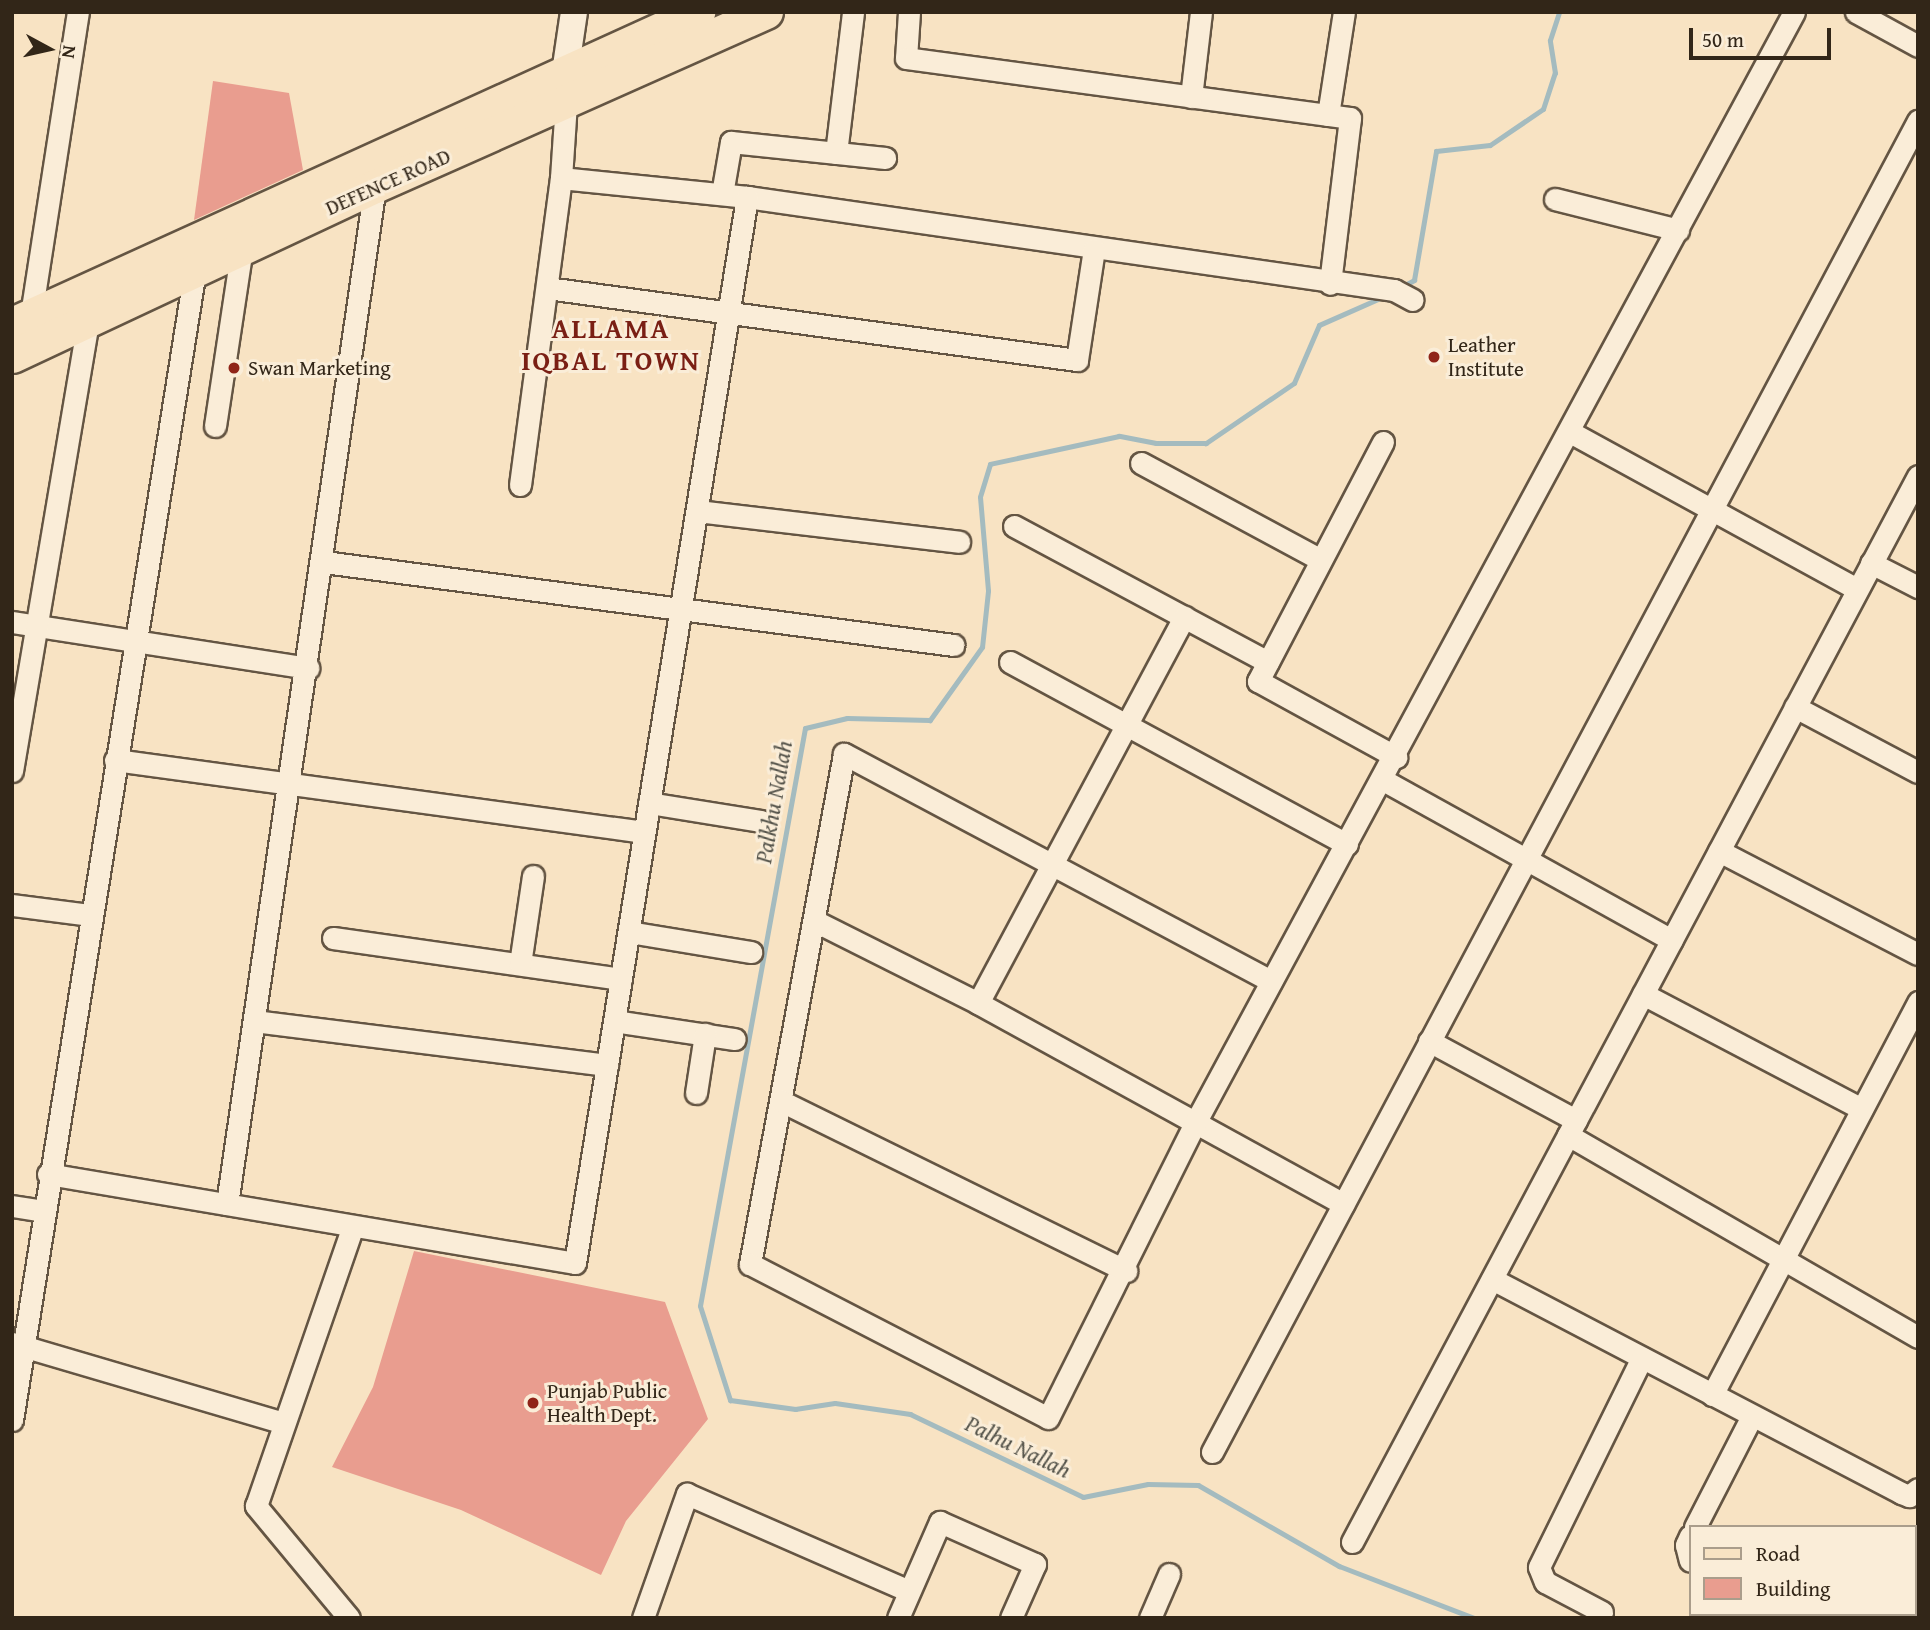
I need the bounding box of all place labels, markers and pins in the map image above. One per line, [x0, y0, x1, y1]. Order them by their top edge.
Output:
place label: Leather Institute [1448, 332, 1524, 382]
marker: Leather Institute [1426, 349, 1442, 365]
place label: Swan Marketing [248, 355, 391, 381]
marker: Swan Marketing [226, 360, 242, 376]
place label: Punjab Public Health Dept. [547, 1378, 667, 1428]
marker: Punjab Public Health Dept. [525, 1395, 541, 1411]

